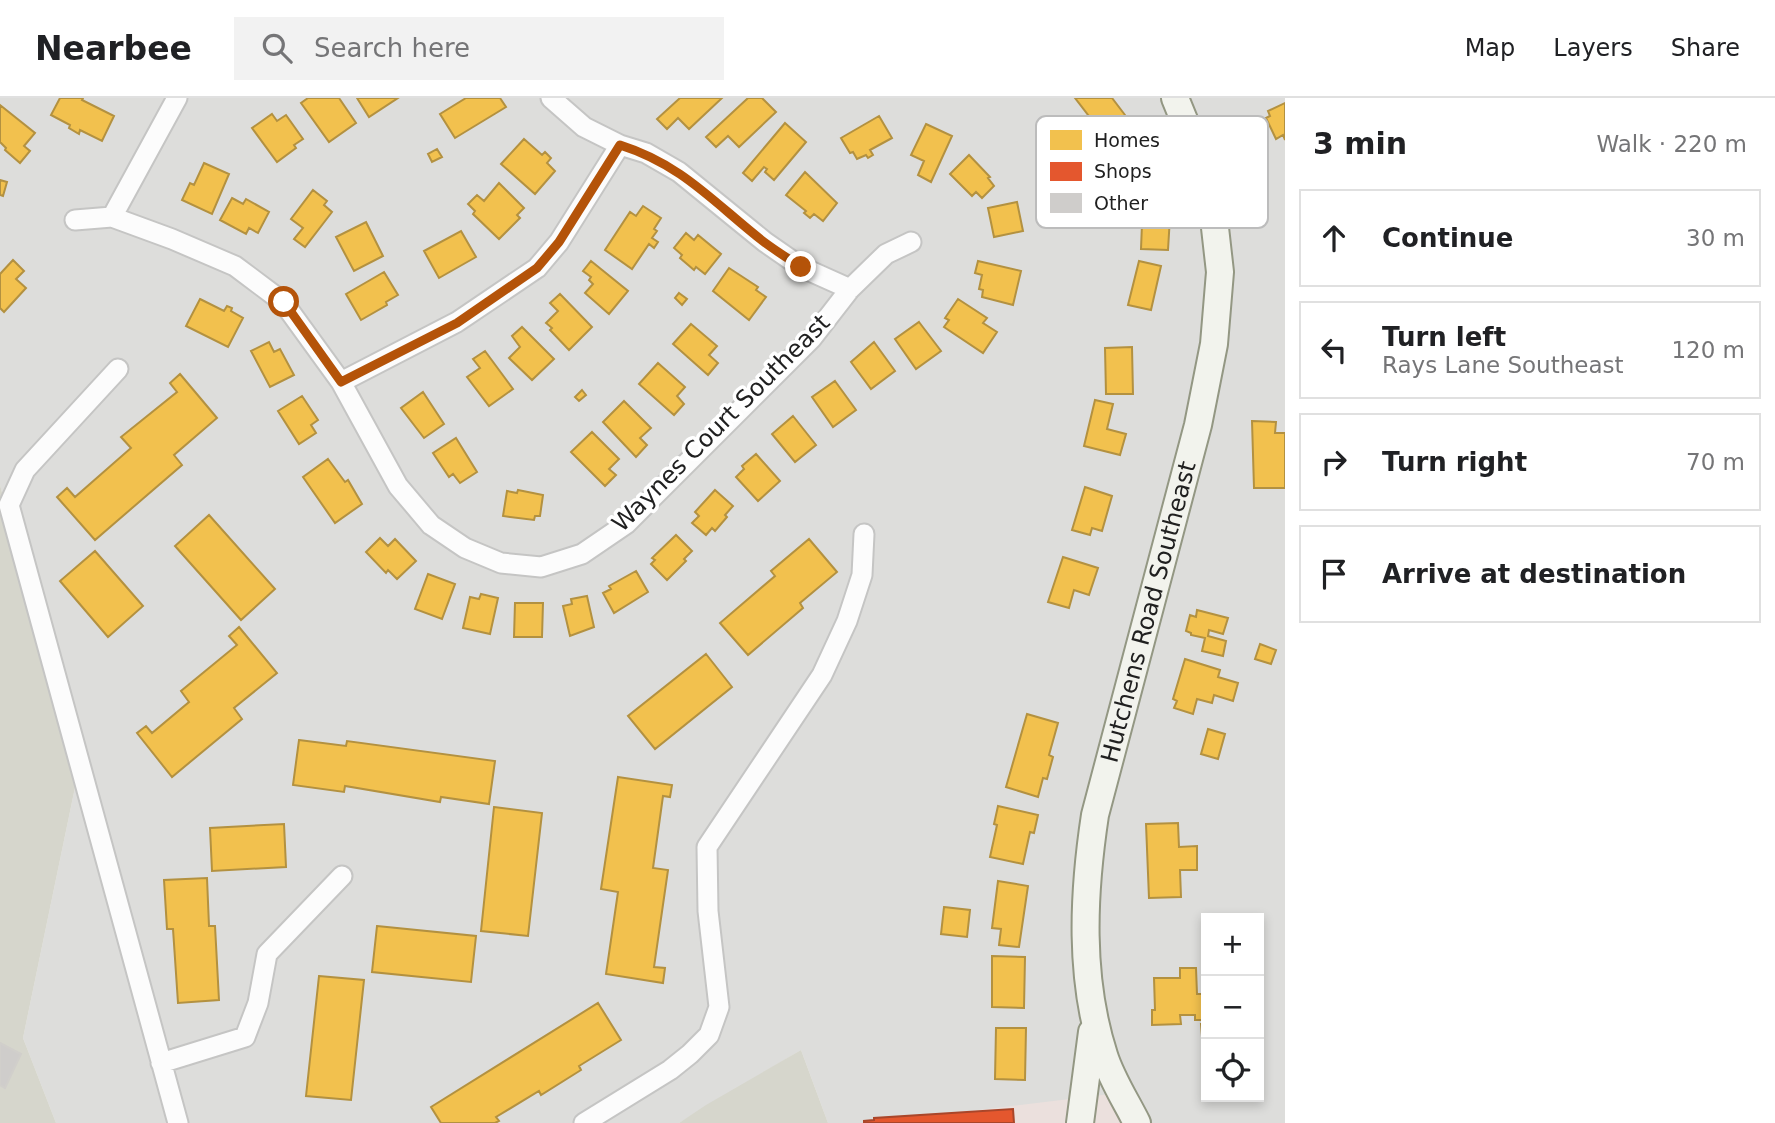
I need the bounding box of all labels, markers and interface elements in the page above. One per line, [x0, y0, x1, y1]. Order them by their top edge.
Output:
search box [234, 17, 724, 80]
text: Nearbee [35, 29, 192, 68]
icon: search [258, 29, 296, 67]
text: Search here [314, 33, 470, 63]
text: Map [1465, 34, 1515, 62]
text: Layers [1553, 34, 1633, 62]
text: Share [1671, 34, 1740, 62]
legend [1036, 116, 1268, 228]
text: 3 min [1313, 126, 1407, 161]
text: Homes [1094, 129, 1160, 151]
text: Walk · 220 m [1596, 131, 1747, 157]
text: Shops [1094, 160, 1152, 182]
text: Other [1094, 192, 1148, 214]
icon: ahead [1315, 219, 1353, 257]
text: Continue [1382, 223, 1513, 253]
text: 30 m [1686, 225, 1745, 251]
route end [785, 251, 816, 282]
route start [268, 286, 299, 317]
street label: Waynes Court Southeast [606, 308, 836, 538]
text: Turn left [1382, 322, 1506, 352]
icon: left [1315, 331, 1353, 369]
text: 120 m [1671, 337, 1745, 363]
text: Rays Lane Southeast [1382, 352, 1624, 378]
icon: right [1315, 443, 1353, 481]
text: Turn right [1382, 447, 1527, 477]
text: 70 m [1686, 449, 1745, 475]
street label: Hutchens Road Southeast [1095, 458, 1202, 766]
icon: arrive [1315, 555, 1353, 593]
text: Arrive at destination [1382, 559, 1686, 589]
map controls [1201, 913, 1264, 1102]
button: + [1201, 913, 1264, 976]
button: − [1201, 976, 1264, 1039]
button: locate [1201, 1039, 1264, 1102]

